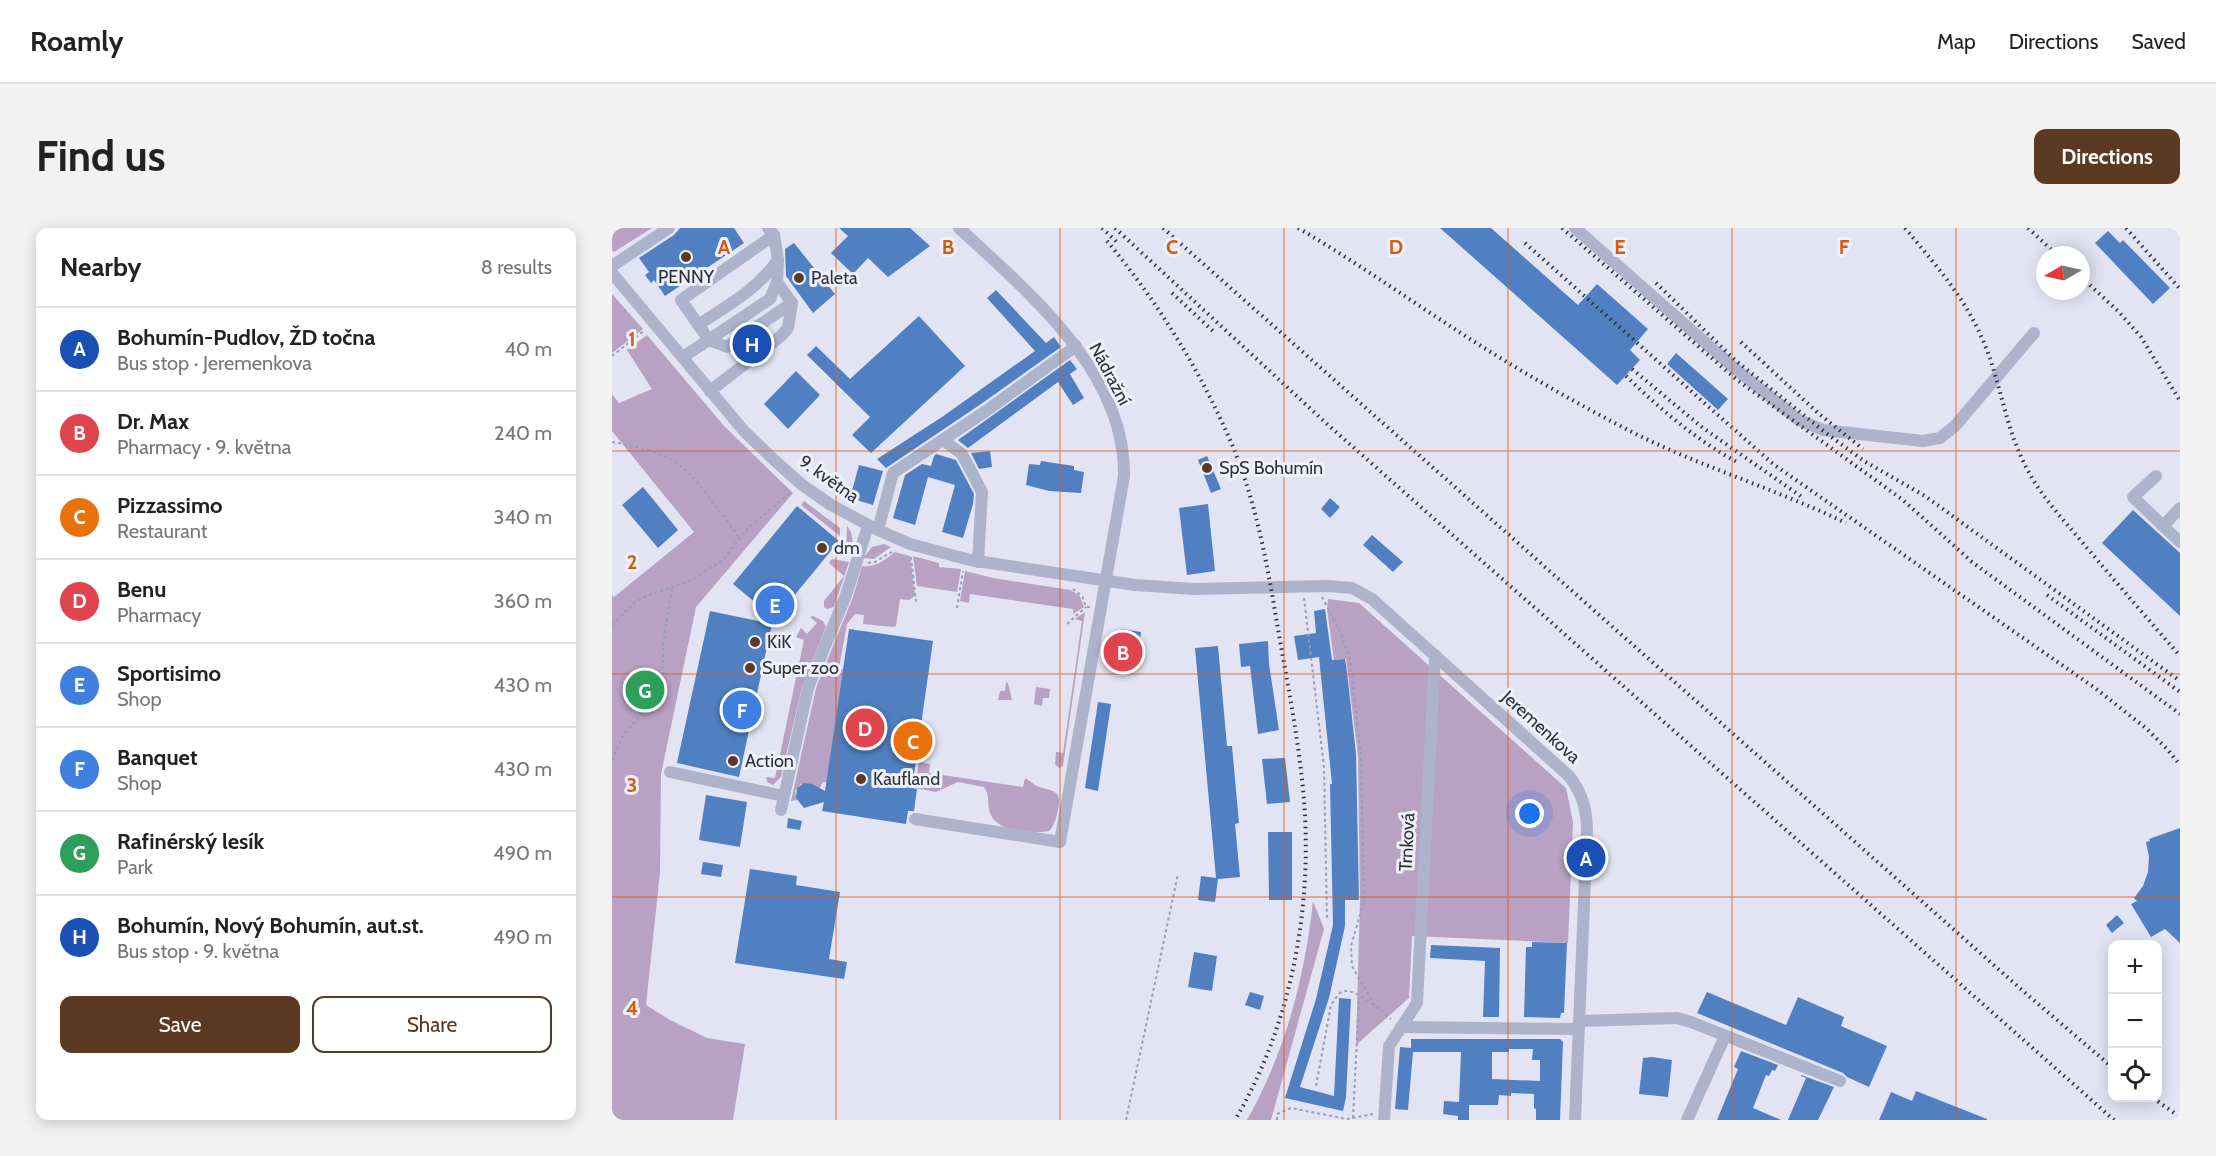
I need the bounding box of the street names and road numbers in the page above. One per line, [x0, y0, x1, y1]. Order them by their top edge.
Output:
street label: Nádražní [1084, 339, 1136, 409]
street label: 9. května [795, 450, 864, 508]
street label: Jeremenkova [1496, 685, 1585, 768]
street label: Trnková [1394, 812, 1420, 872]

